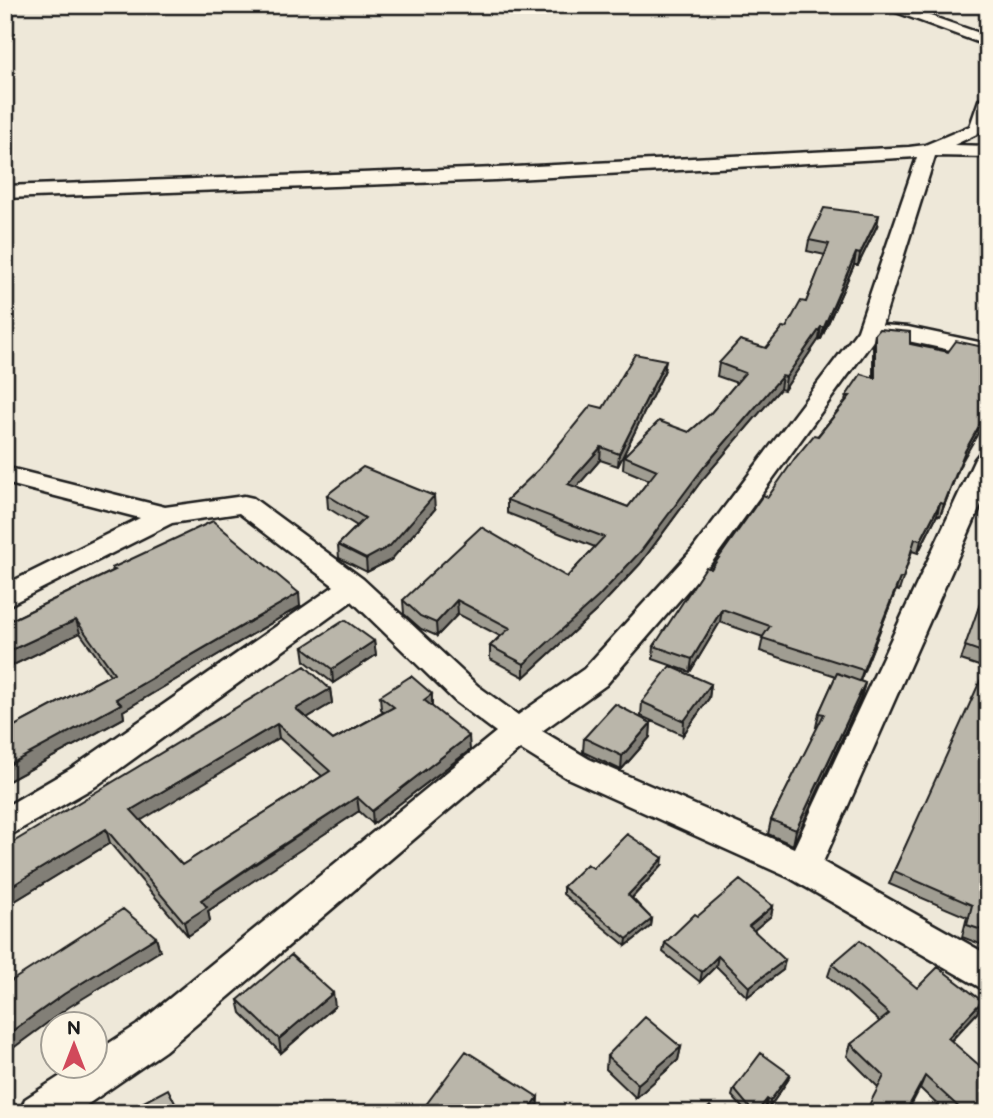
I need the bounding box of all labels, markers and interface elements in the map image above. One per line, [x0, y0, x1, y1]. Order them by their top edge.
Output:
north arrow [38, 1010, 108, 1080]
text: N [67, 1018, 81, 1041]

